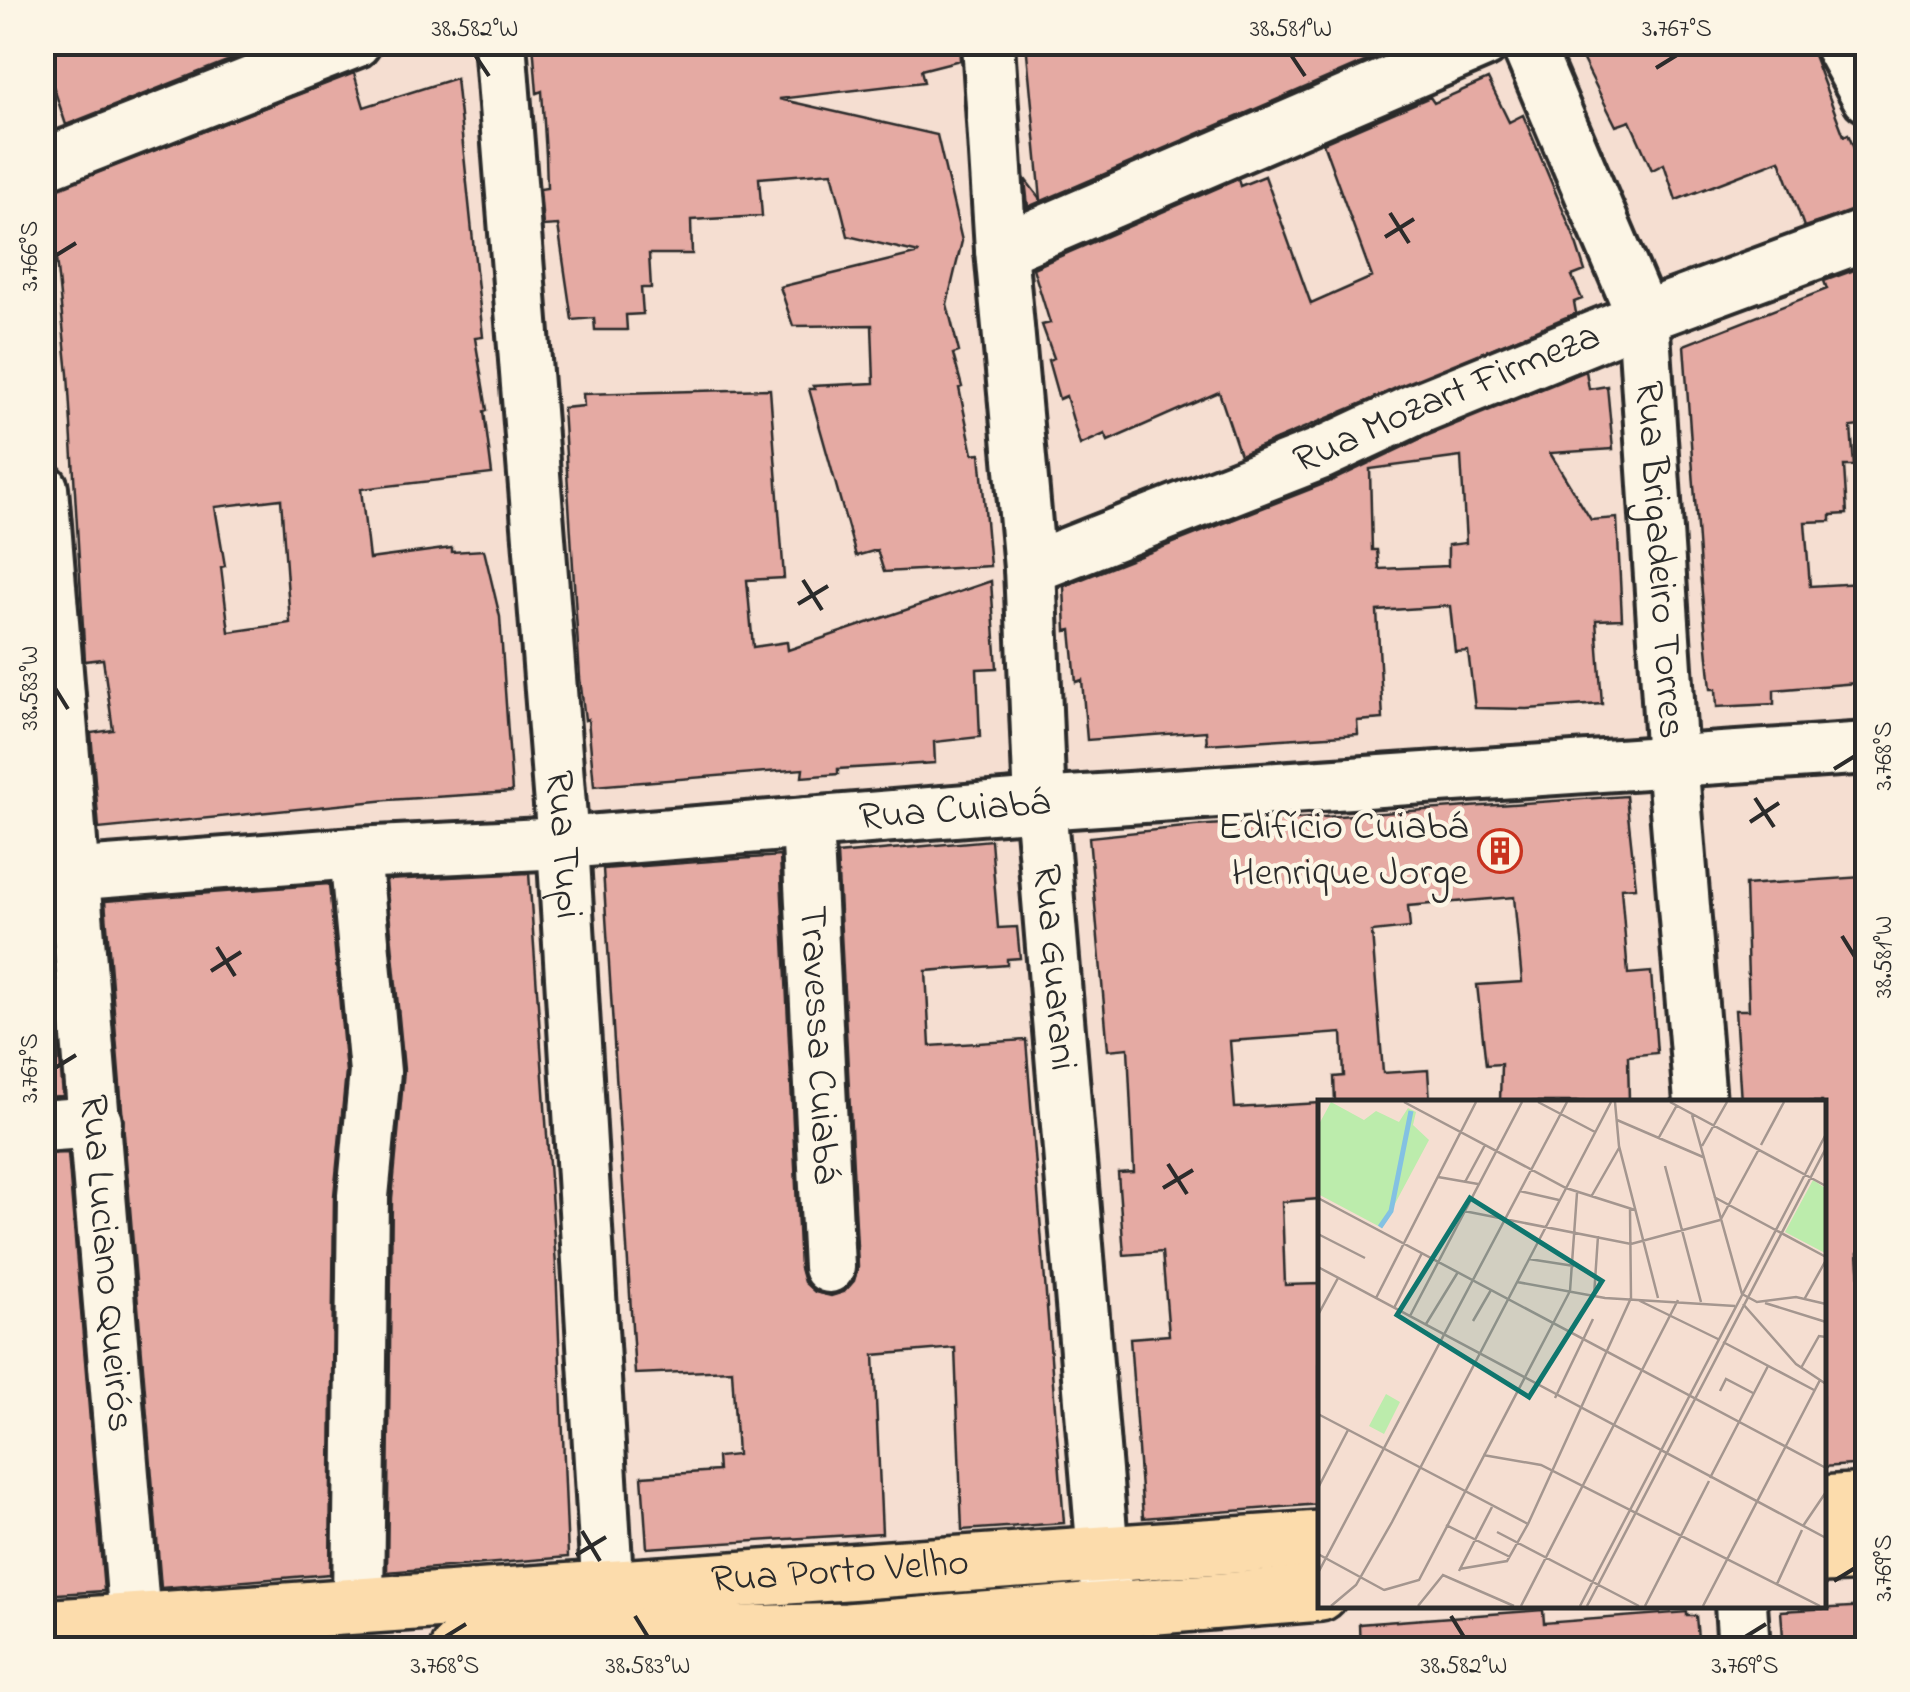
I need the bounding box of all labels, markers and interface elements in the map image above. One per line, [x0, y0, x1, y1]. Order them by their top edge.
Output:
text: 38.582°W [432, 12, 518, 48]
text: 38.581°W [1250, 12, 1332, 48]
text: 3.767°S [1642, 12, 1712, 48]
text: 3.766°S [13, 221, 49, 291]
street label: Rua Mozart Firmeza [1285, 308, 1609, 491]
street label: Rua Brigadeiro Torres [1618, 379, 1700, 741]
text: 38.583°W [13, 646, 49, 730]
text: 3.768°S [1867, 722, 1903, 790]
street label: Rua Tupi [528, 768, 597, 921]
street label: Rua Cuiabá [857, 774, 1052, 848]
place label: Edifício Cuiabá Henrique Jorge [1218, 799, 1468, 904]
building icon: Edifício Cuiabá Henrique Jorge [1477, 828, 1523, 874]
street label: Rua Guarani [1016, 862, 1092, 1073]
street label: Travessa Cuiabá [782, 904, 854, 1185]
text: 38.581°W [1867, 916, 1903, 998]
text: 3.767°S [13, 1033, 49, 1103]
street label: Rua Luciano Queirós [62, 1092, 149, 1434]
inset map [1318, 1100, 1825, 1607]
street label: Rua Porto Velho [709, 1534, 971, 1611]
text: 3.769°S [1867, 1534, 1903, 1602]
text: 3.768°S [411, 1649, 479, 1685]
text: 38.583°W [606, 1649, 690, 1685]
text: 38.582°W [1421, 1649, 1507, 1685]
text: 3.769°S [1711, 1649, 1779, 1685]

